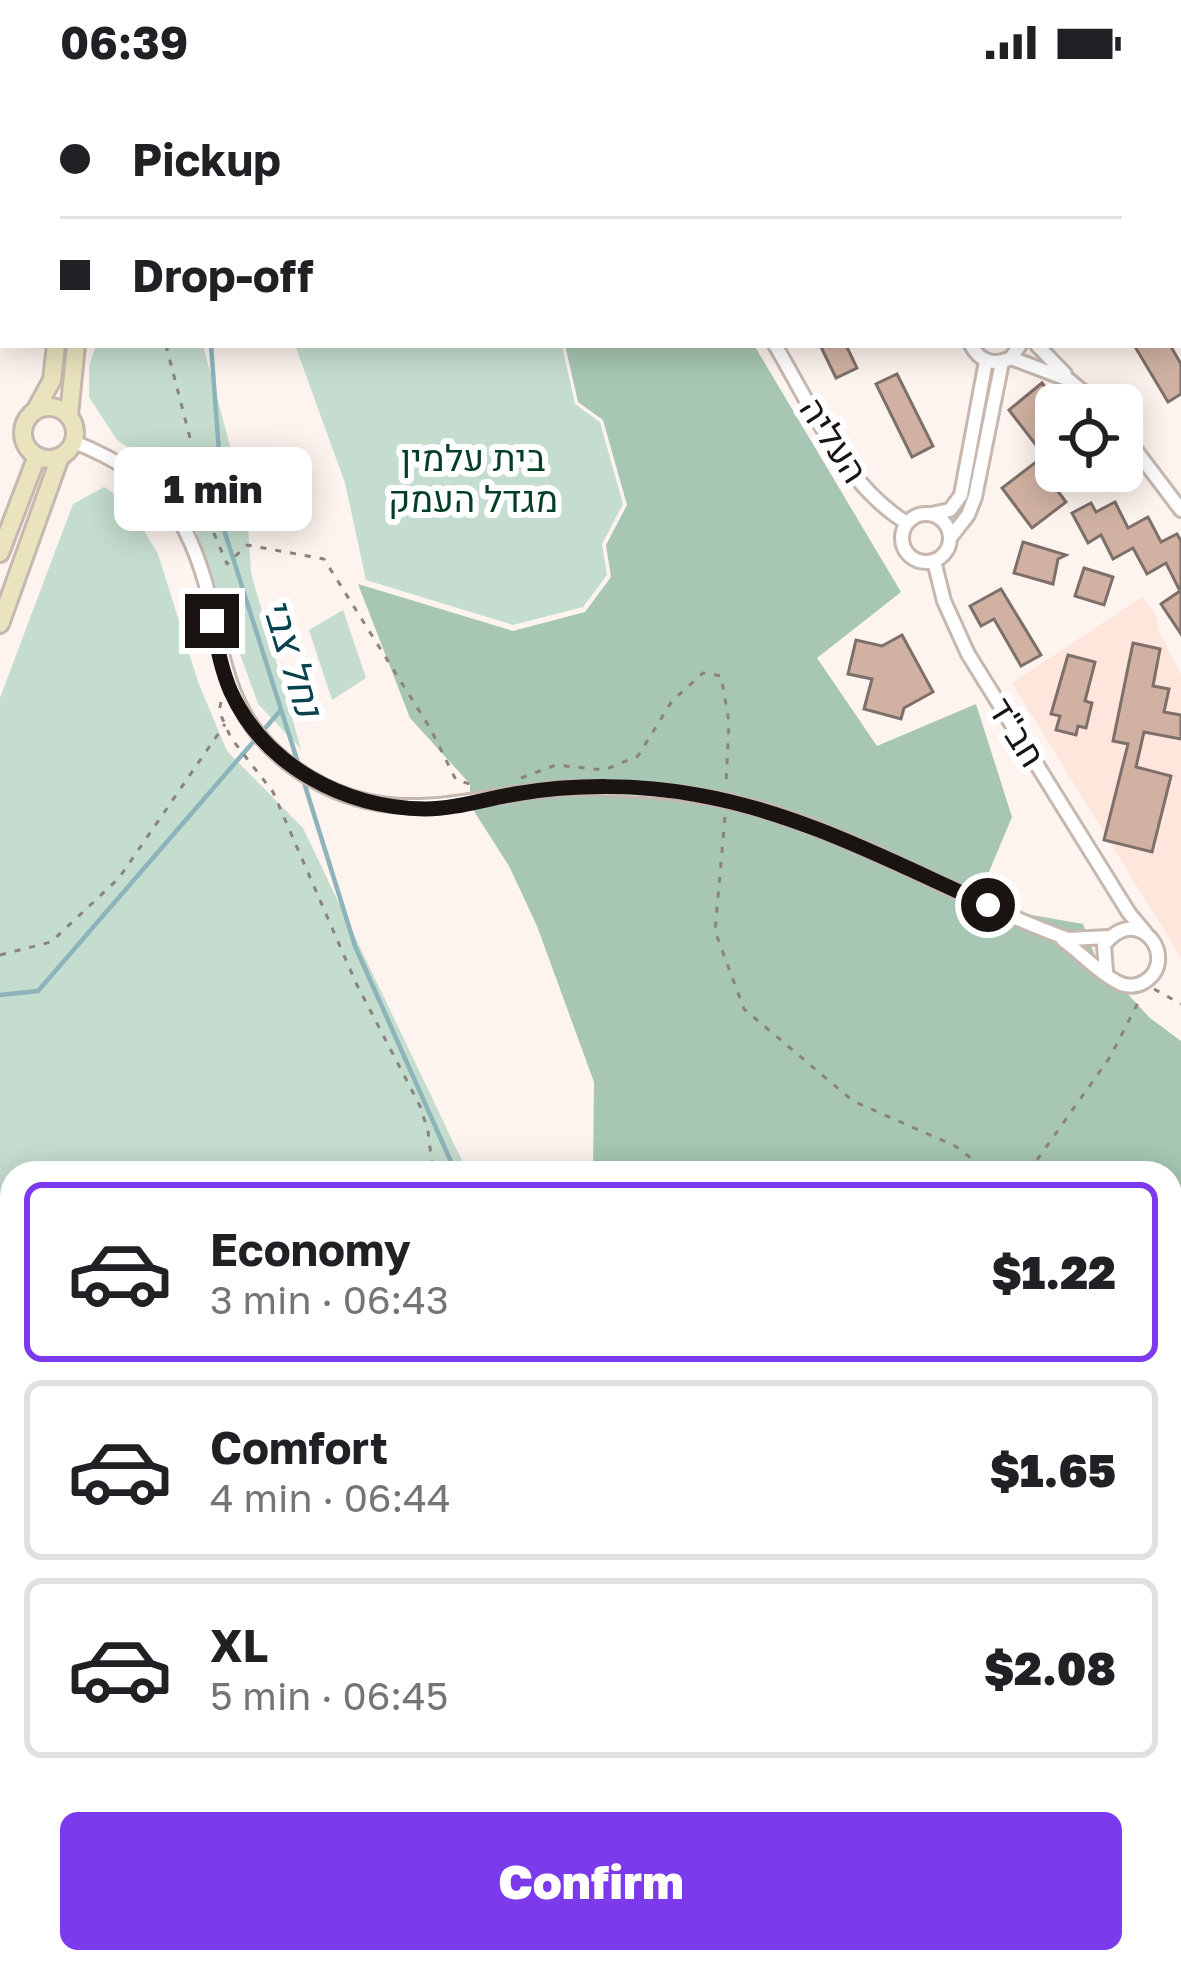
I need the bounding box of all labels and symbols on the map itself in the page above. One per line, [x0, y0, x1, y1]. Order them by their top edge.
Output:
street label: העליה [791, 389, 878, 490]
park label: בית עלמין מגדל העמק [388, 436, 558, 520]
callout: 1 min [113, 447, 311, 531]
water label: נחל צבי [253, 592, 335, 724]
route end [185, 594, 239, 648]
street label: חב"ד [980, 689, 1055, 774]
route start [961, 878, 1015, 932]

